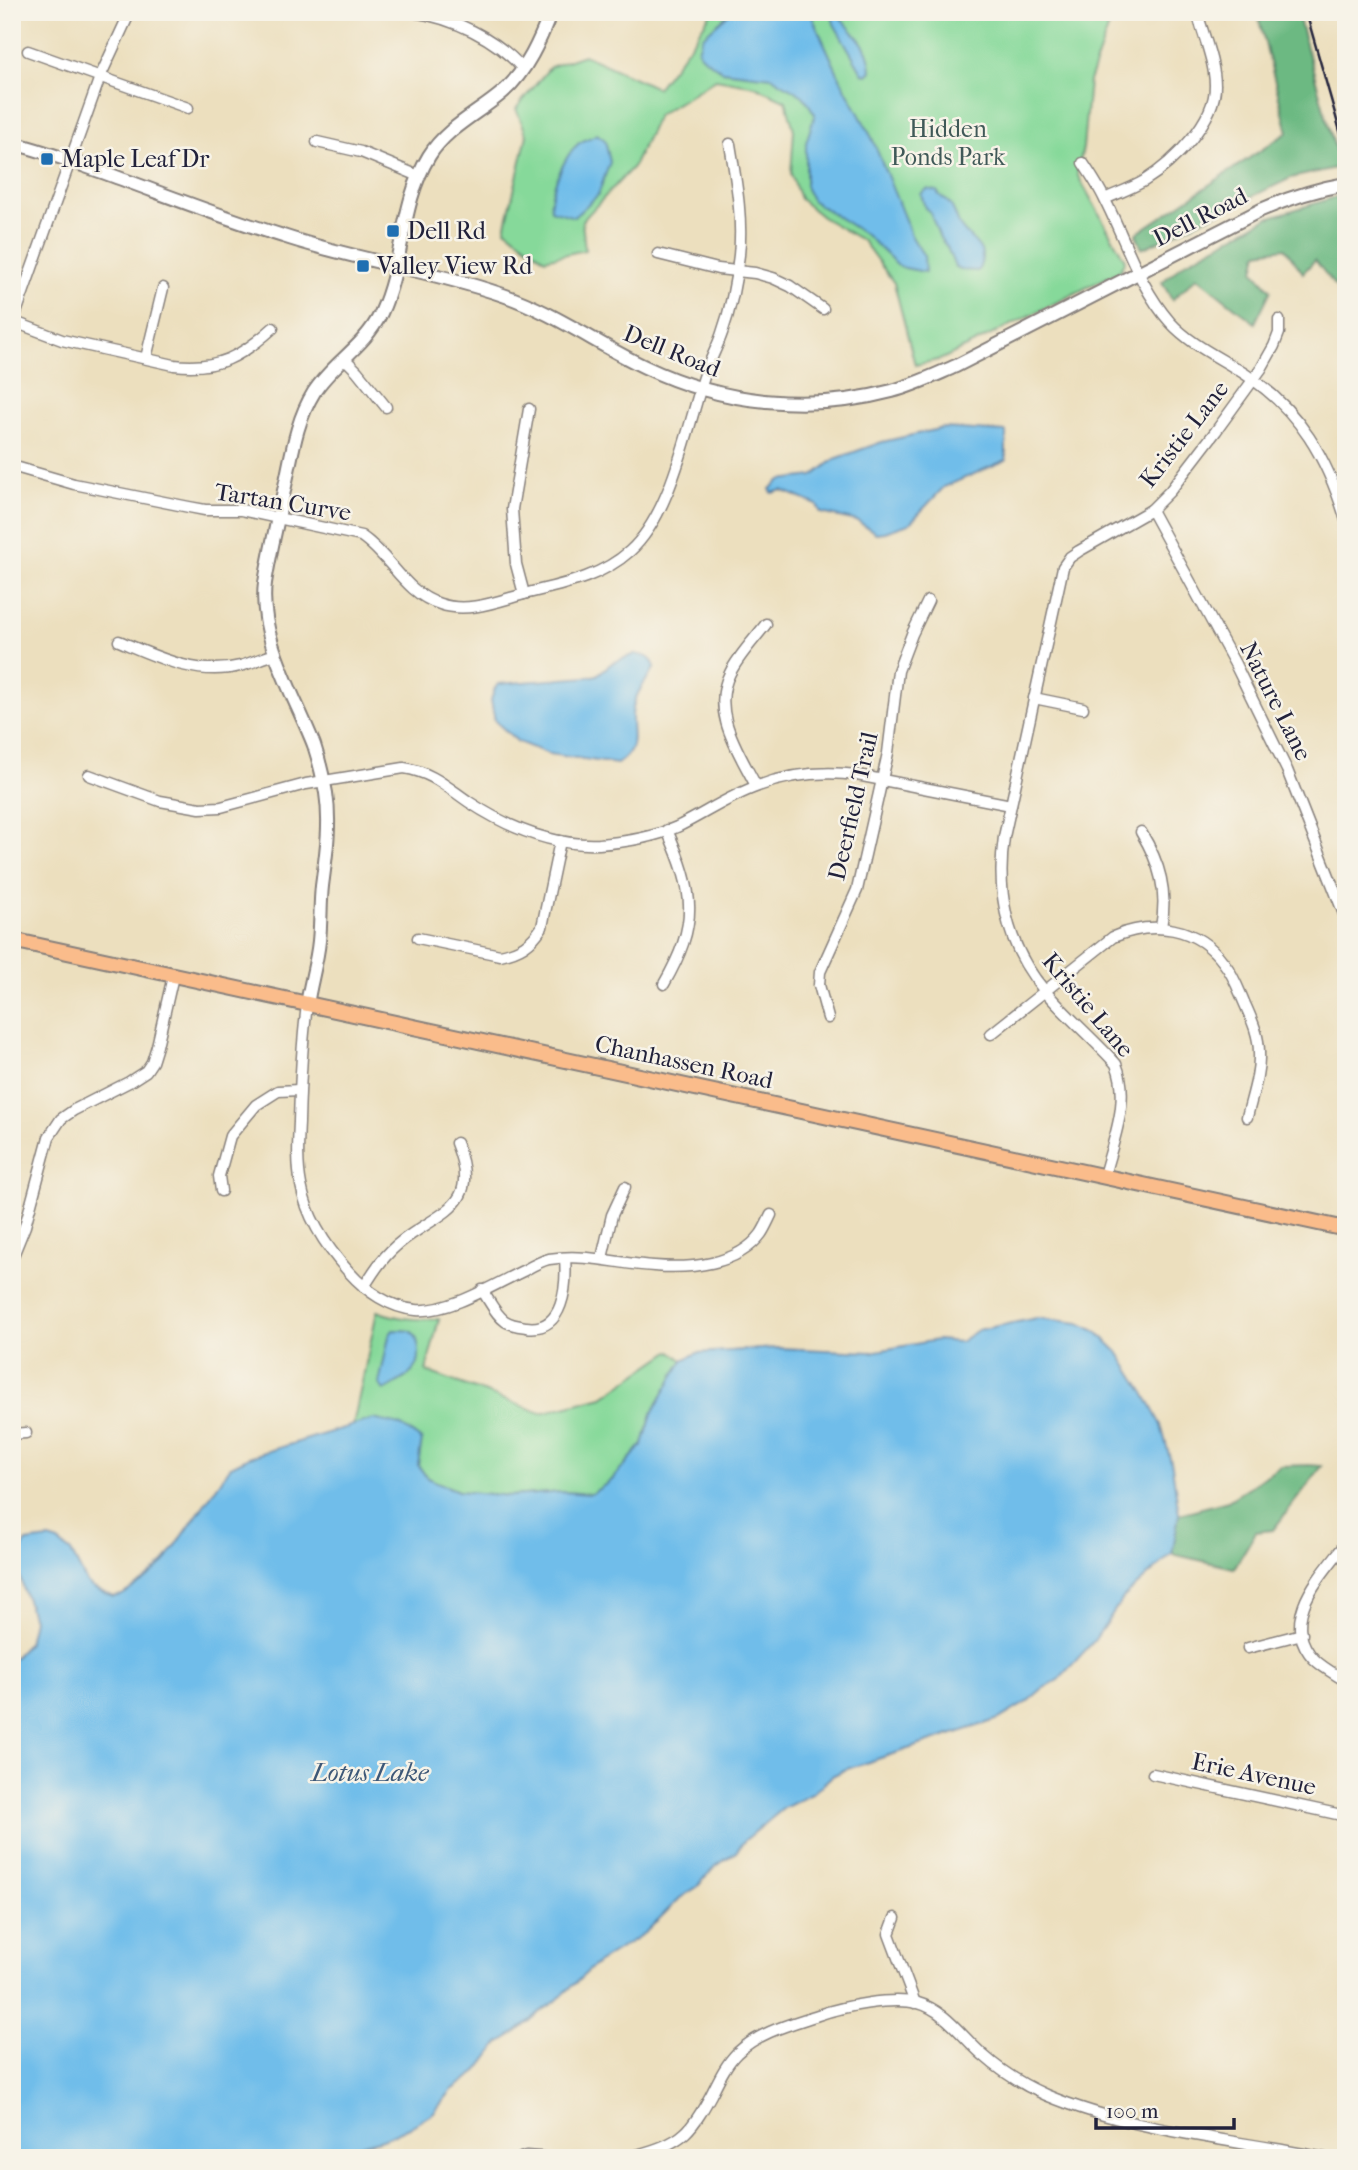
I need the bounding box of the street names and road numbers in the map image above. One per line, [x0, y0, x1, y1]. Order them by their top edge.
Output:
street label: Dell Road [1148, 181, 1253, 253]
street label: Dell Road [619, 319, 725, 383]
street label: Kristie Lane [1134, 375, 1234, 493]
street label: Tartan Curve [213, 477, 353, 527]
street label: Nature Lane [1234, 637, 1318, 765]
street label: Deerfield Trail [822, 729, 884, 883]
street label: Kristie Lane [1036, 947, 1140, 1063]
street label: Chanhassen Road [592, 1029, 777, 1095]
street label: Erie Avenue [1189, 1747, 1319, 1801]

